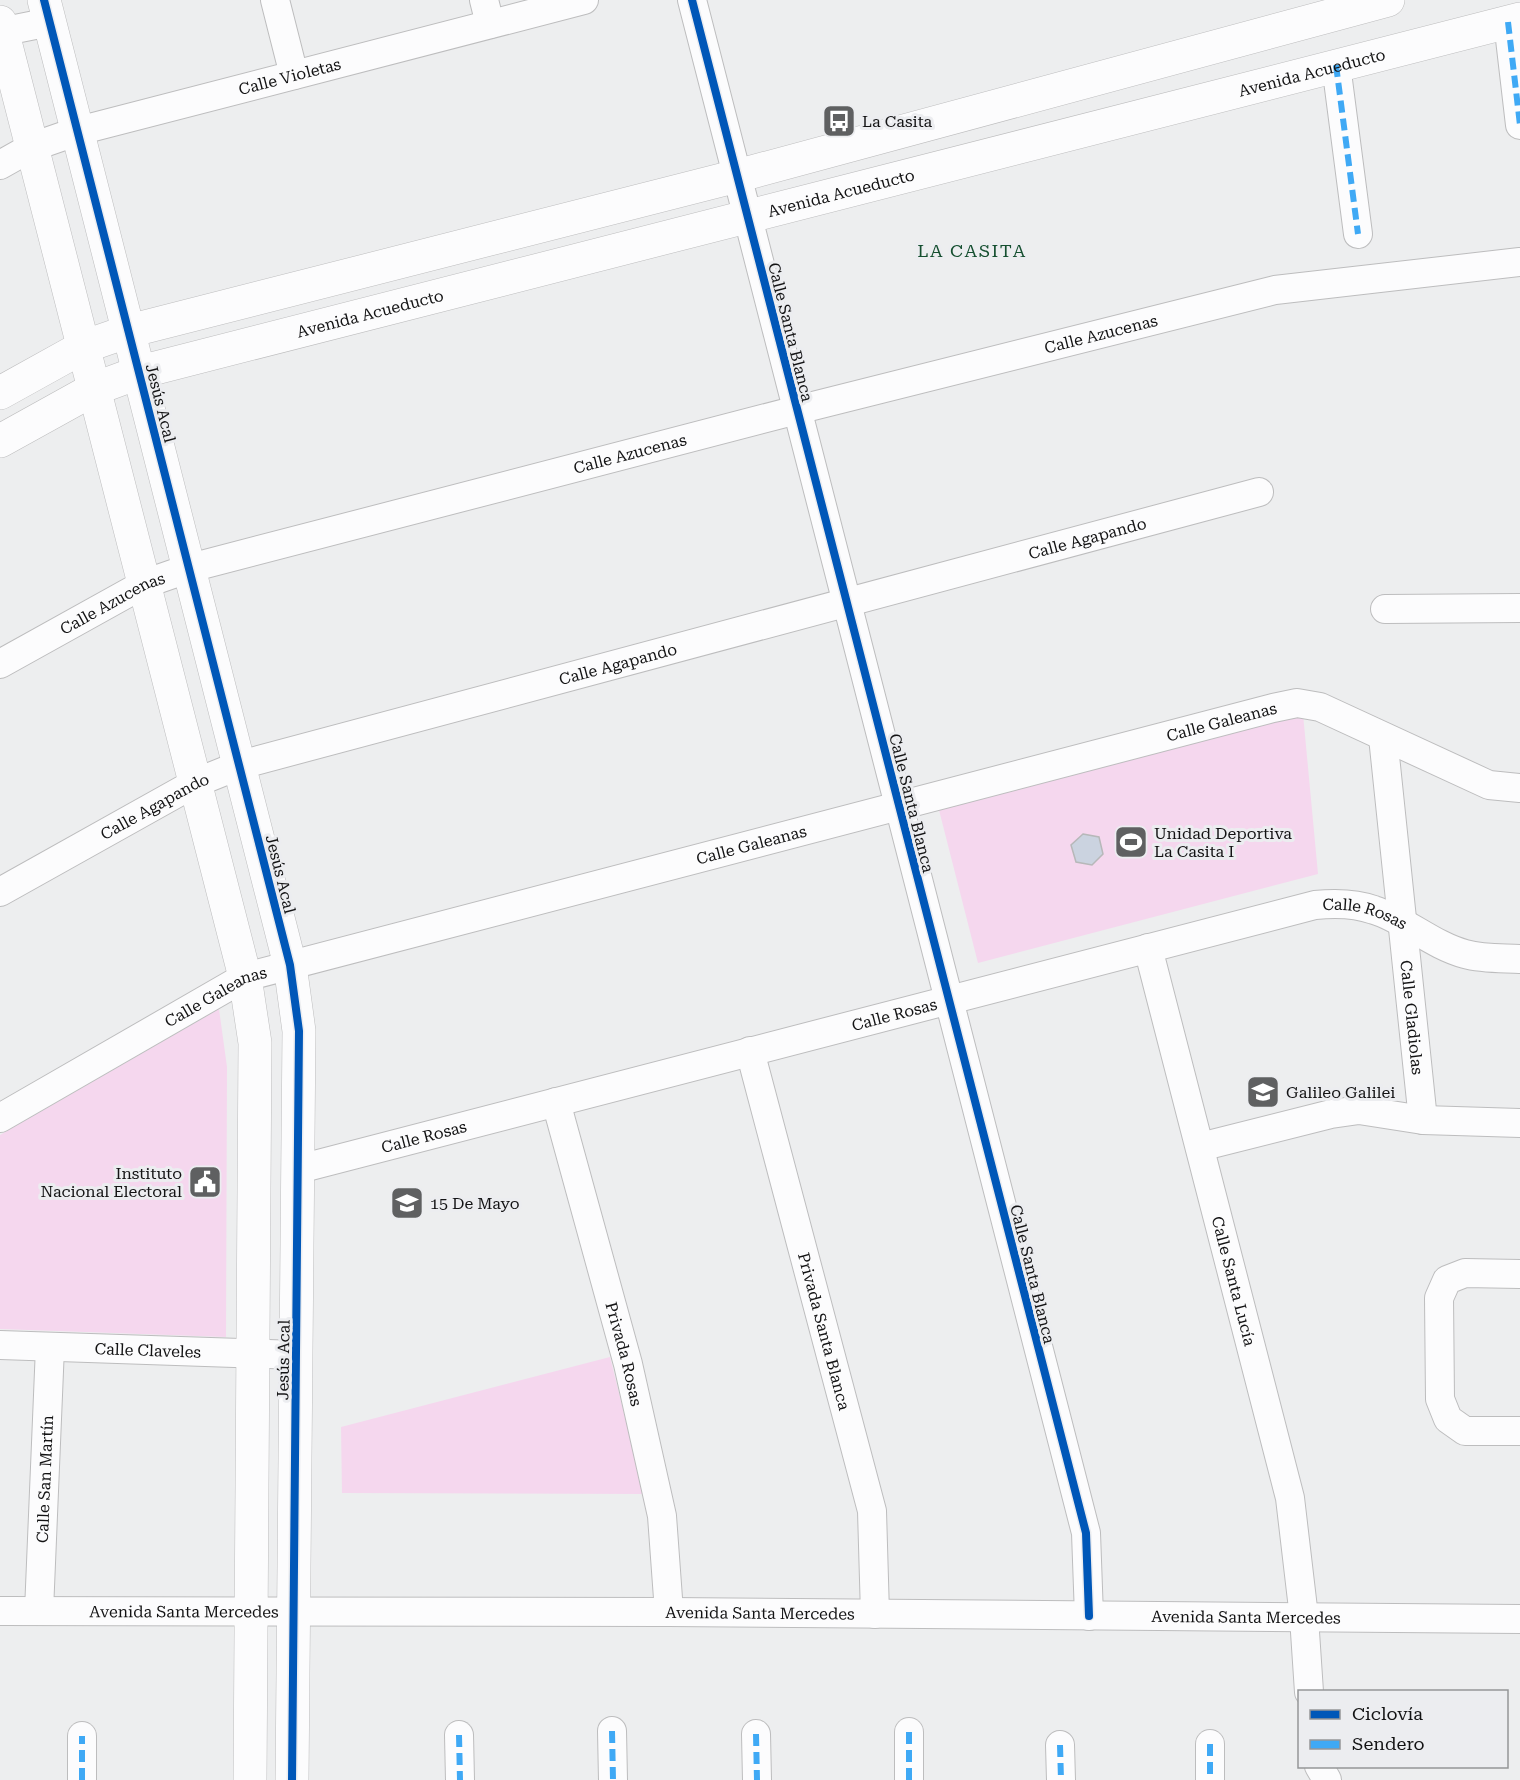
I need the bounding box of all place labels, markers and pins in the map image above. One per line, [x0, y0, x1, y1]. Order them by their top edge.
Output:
bus stop icon: La Casita [821, 103, 857, 139]
place label: La Casita [862, 112, 933, 131]
sports icon: Unidad Deportiva La Casita I [1113, 824, 1149, 860]
place label: Unidad Deportiva La Casita I [1154, 824, 1292, 861]
school or university icon: Galileo Galilei [1245, 1074, 1281, 1110]
place label: Galileo Galilei [1286, 1083, 1395, 1102]
place label: Instituto Nacional Electoral [40, 1164, 182, 1201]
public building icon: Instituto Nacional Electoral [187, 1164, 223, 1200]
school or university icon: 15 De Mayo [389, 1185, 425, 1221]
place label: 15 De Mayo [430, 1194, 520, 1213]

